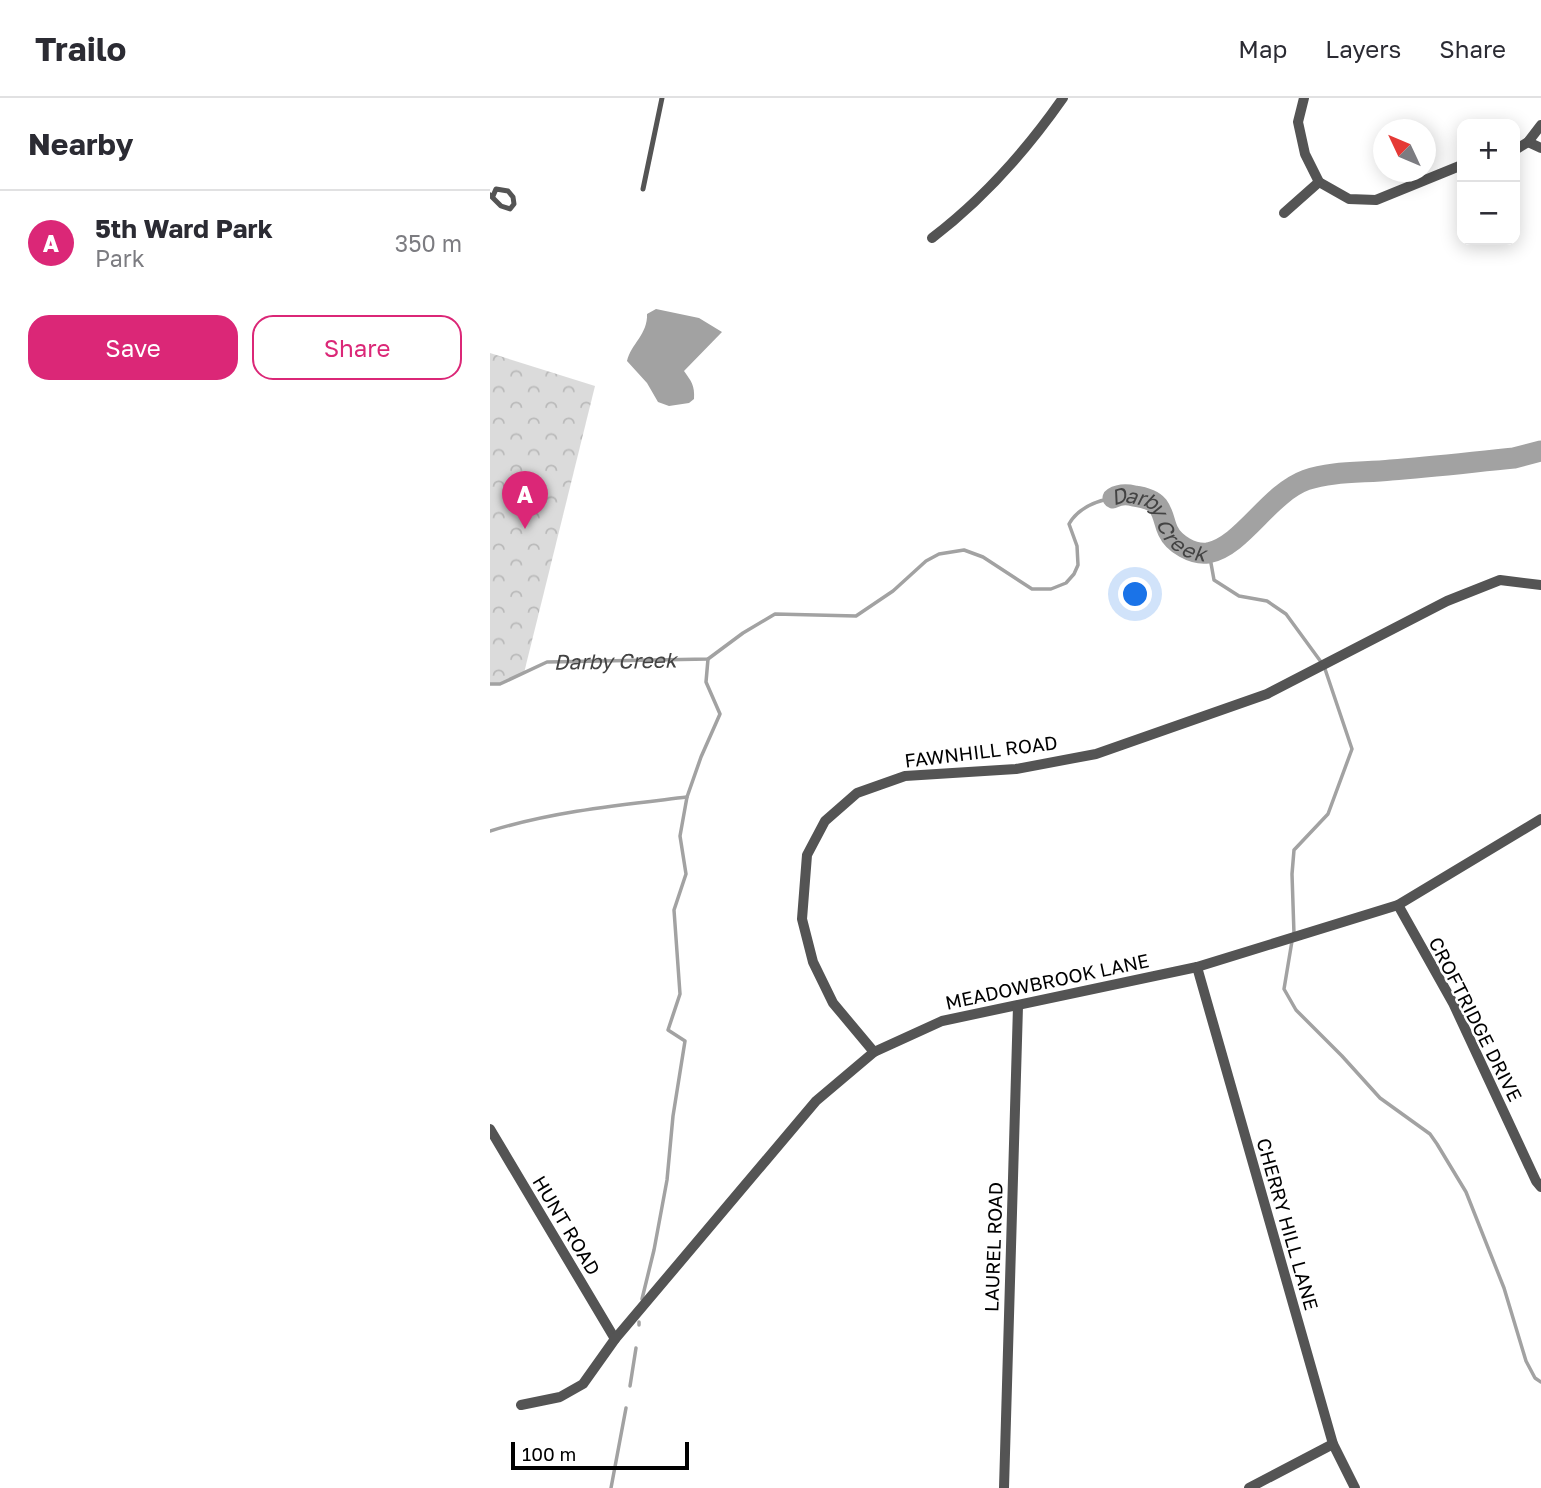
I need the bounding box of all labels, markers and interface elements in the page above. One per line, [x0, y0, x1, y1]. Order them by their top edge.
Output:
text: Trailo [35, 29, 126, 68]
text: Map [1238, 34, 1287, 63]
text: Layers [1325, 34, 1401, 63]
text: Share [1439, 34, 1506, 63]
north arrow [1373, 119, 1436, 182]
map controls [1457, 119, 1520, 245]
button: + [1457, 119, 1520, 182]
text: Nearby [28, 126, 133, 162]
button: − [1457, 182, 1520, 245]
text: 5th Ward Park [95, 213, 273, 244]
text: A [43, 229, 59, 257]
text: 350 m [395, 229, 462, 257]
text: Park [95, 244, 145, 272]
button: Save [28, 315, 238, 380]
button: Share [252, 315, 462, 380]
pin: A [502, 471, 548, 529]
water label: Darby Creek [1108, 481, 1210, 567]
your location [1118, 577, 1152, 611]
water label: Darby Creek [553, 647, 679, 675]
street label: FAWNHILL ROAD [903, 730, 1059, 772]
street label: CROFTRIDGE DRIVE [1424, 933, 1528, 1105]
street label: MEADOWBROOK LANE [943, 948, 1151, 1014]
street label: CHERRY HILL LANE [1252, 1135, 1324, 1313]
street label: HUNT ROAD [528, 1171, 606, 1279]
street label: LAUREL ROAD [979, 1182, 1007, 1312]
scale bar [511, 1439, 690, 1471]
text: 100 m [522, 1442, 576, 1465]

